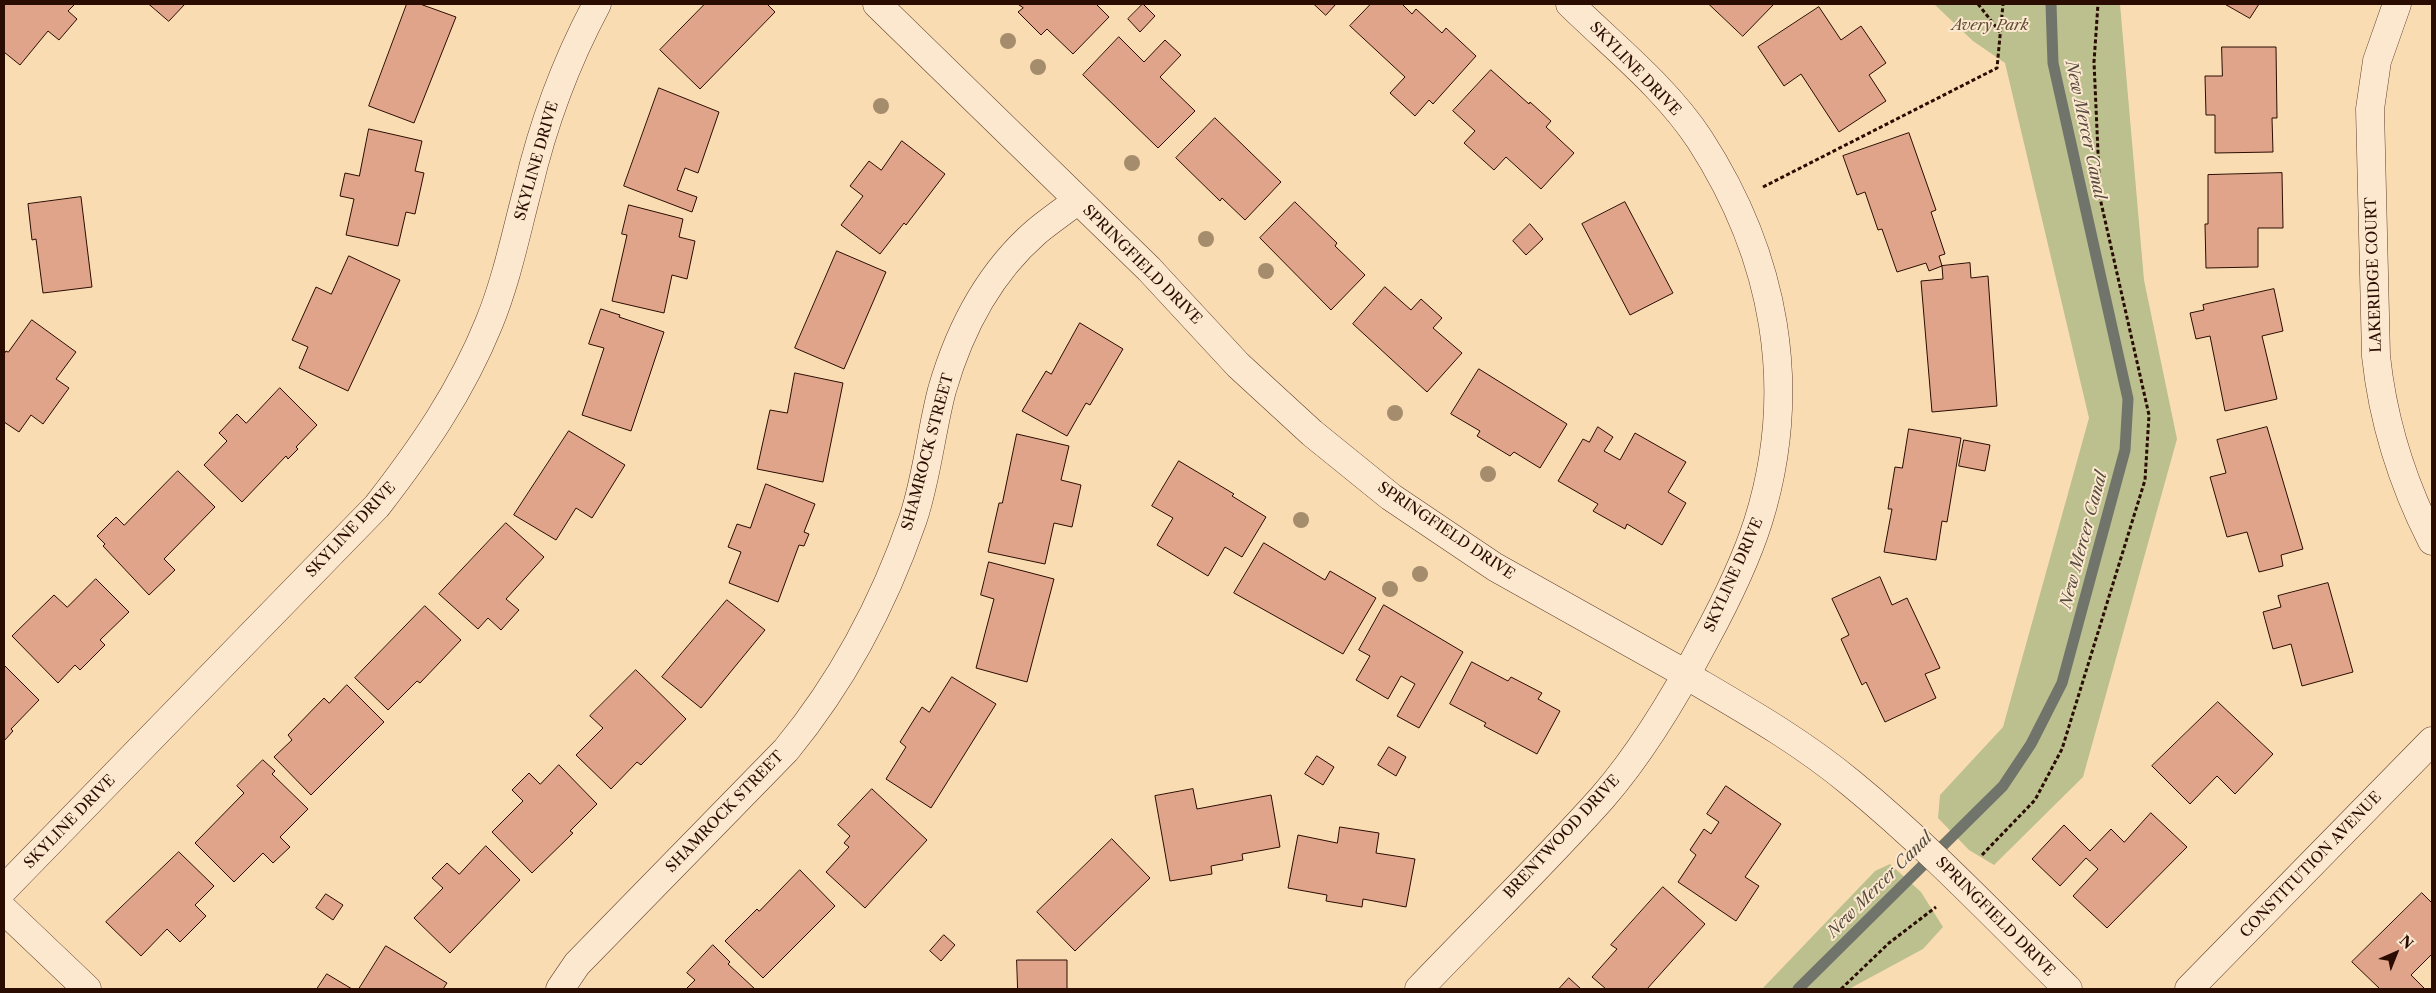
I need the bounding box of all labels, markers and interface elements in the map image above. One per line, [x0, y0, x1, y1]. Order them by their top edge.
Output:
park label: Avery Park [1952, 17, 2028, 35]
street label: SKYLINE DRIVE [1586, 18, 1684, 120]
water label: New Mercer Canal [2061, 59, 2109, 201]
street label: SKYLINE DRIVE [511, 99, 563, 223]
street label: LAKERIDGE COURT [2362, 197, 2386, 353]
street label: SPRINGFIELD DRIVE [1079, 202, 1205, 328]
street label: SHAMROCK STREET [898, 372, 958, 532]
water label: New Mercer Canal [2056, 469, 2112, 611]
street label: SPRINGFIELD DRIVE [1374, 478, 1518, 584]
street label: SKYLINE DRIVE [302, 479, 400, 581]
street label: SKYLINE DRIVE [1701, 515, 1767, 635]
street label: SHAMROCK STREET [662, 748, 788, 876]
street label: SKYLINE DRIVE [21, 771, 119, 873]
street label: BRENTWOOD DRIVE [1500, 772, 1624, 902]
street label: CONSTITUTION AVENUE [2237, 788, 2385, 942]
water label: New Mercer Canal [1823, 828, 1937, 942]
street label: SPRINGFIELD DRIVE [1932, 854, 2058, 980]
north arrow [2371, 928, 2421, 978]
text: N [2396, 932, 2417, 953]

